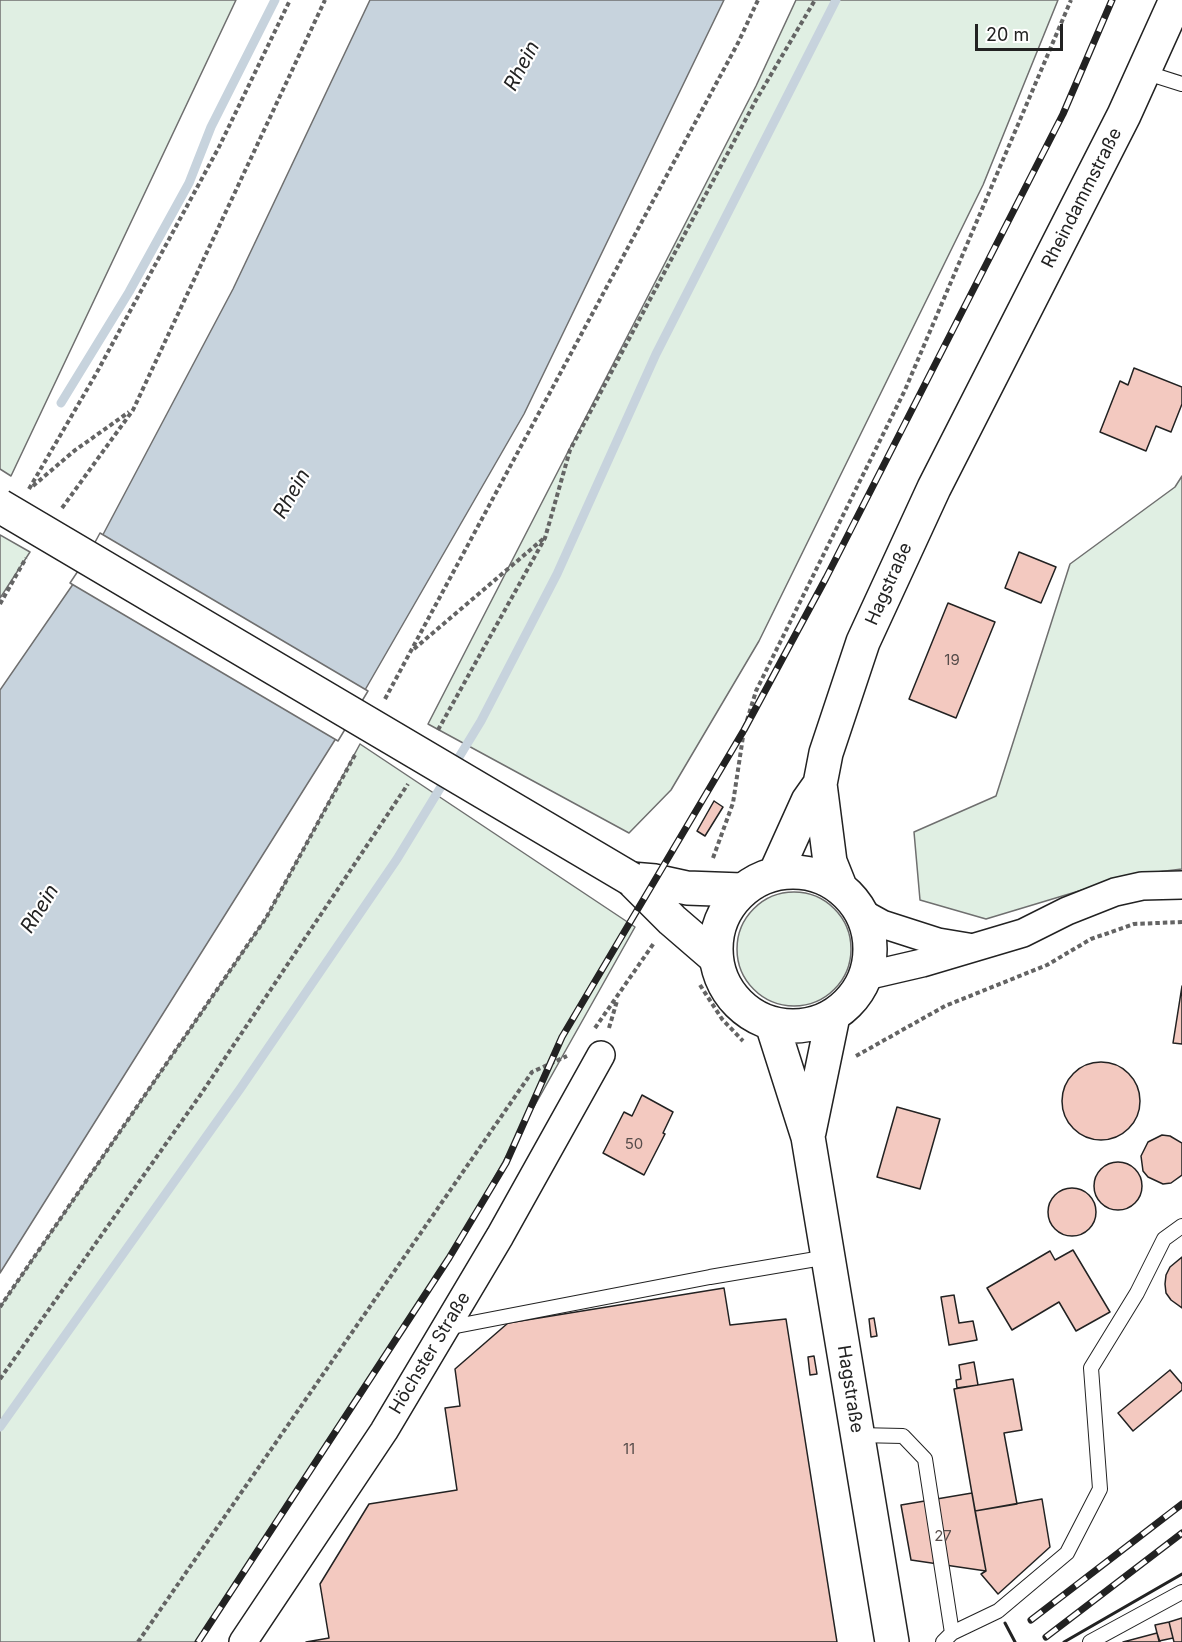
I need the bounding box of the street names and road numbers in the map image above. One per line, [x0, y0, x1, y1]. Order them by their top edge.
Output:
street label: Rheindammstraße [1037, 124, 1127, 272]
street label: Hagstraße [861, 539, 917, 629]
street label: Höchster Straße [385, 1288, 475, 1418]
street label: Hagstraße [832, 1344, 868, 1434]

